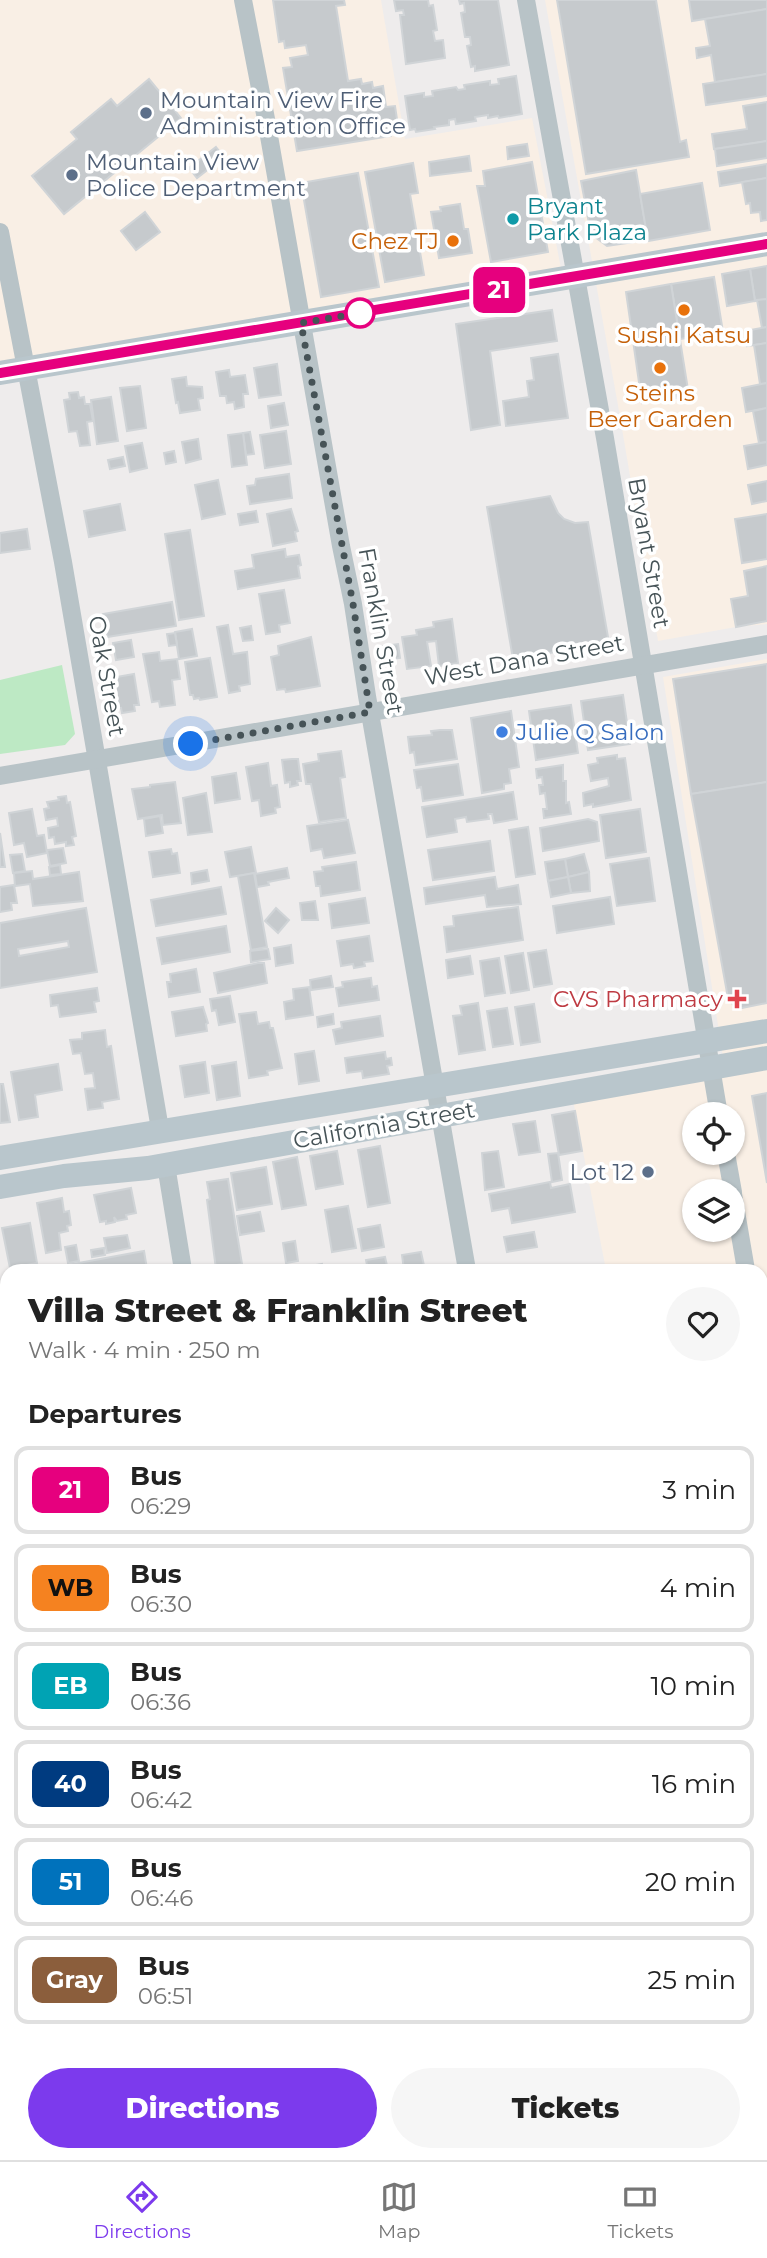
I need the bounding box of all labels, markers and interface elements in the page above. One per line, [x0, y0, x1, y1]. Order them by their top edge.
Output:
place label: Mountain View Fire Administration Office [160, 86, 406, 140]
marker: Mountain View Fire Administration Office [138, 105, 154, 121]
place label: Mountain View Police Department [86, 148, 306, 202]
marker: Mountain View Police Department [64, 167, 80, 183]
place label: Bryant Park Plaza [527, 192, 647, 246]
marker: Bryant Park Plaza [505, 211, 521, 227]
place label: Chez TJ [351, 227, 439, 255]
marker: Chez TJ [445, 233, 461, 249]
line badge: 21 [468, 267, 530, 313]
text: 21 [487, 275, 511, 304]
unlabelled marker [345, 298, 375, 328]
marker: Sushi Katsu [676, 302, 692, 318]
place label: Sushi Katsu [617, 321, 751, 349]
marker: Steins Beer Garden [652, 360, 668, 376]
place label: Steins Beer Garden [587, 379, 733, 433]
street label: Bryant Street [622, 476, 676, 630]
street label: Franklin Street [353, 545, 409, 717]
street label: Oak Street [83, 613, 131, 739]
street label: West Dana Street [422, 629, 626, 691]
place label: Julie Q Salon [515, 718, 664, 746]
marker: Julie Q Salon [494, 724, 510, 740]
your location [173, 726, 208, 761]
place label: CVS Pharmacy [553, 985, 724, 1013]
marker: CVS Pharmacy [729, 991, 745, 1007]
street label: California Street [291, 1095, 477, 1155]
map controls [682, 1102, 745, 1242]
button: locate [682, 1102, 745, 1165]
place label: Lot 12 [569, 1158, 634, 1186]
marker: Lot 12 [640, 1164, 656, 1180]
button: layers [682, 1179, 745, 1242]
button: heart [666, 1287, 740, 1361]
text: Villa Street & Franklin Street [28, 1290, 527, 1330]
text: Walk · 4 min · 250 m [28, 1336, 261, 1364]
text: Departures [28, 1398, 182, 1430]
text: Bus [130, 1460, 182, 1492]
text: 3 min [662, 1474, 736, 1506]
text: 21 [59, 1475, 82, 1504]
text: 06:29 [130, 1492, 191, 1520]
text: Bus [130, 1558, 182, 1590]
text: 4 min [660, 1572, 736, 1604]
text: WB [48, 1573, 93, 1602]
text: 06:30 [130, 1590, 192, 1618]
text: Bus [130, 1656, 182, 1688]
text: 10 min [650, 1670, 736, 1702]
text: EB [53, 1671, 88, 1700]
text: 06:36 [130, 1688, 191, 1716]
text: Bus [130, 1754, 182, 1786]
text: 16 min [652, 1768, 736, 1800]
text: 40 [54, 1769, 87, 1798]
text: 06:42 [130, 1786, 192, 1814]
text: Bus [130, 1852, 182, 1884]
text: 20 min [645, 1866, 736, 1898]
text: 51 [59, 1867, 82, 1896]
text: 06:46 [130, 1884, 193, 1912]
text: Bus [138, 1950, 189, 1982]
text: 25 min [648, 1964, 736, 1996]
text: Gray [46, 1965, 103, 1994]
text: 06:51 [138, 1982, 193, 2010]
button: Directions [28, 2068, 377, 2148]
button: Tickets [391, 2068, 740, 2148]
tab: Directions [94, 2178, 191, 2243]
tab: Map [378, 2178, 420, 2243]
tab: Tickets [607, 2178, 673, 2243]

